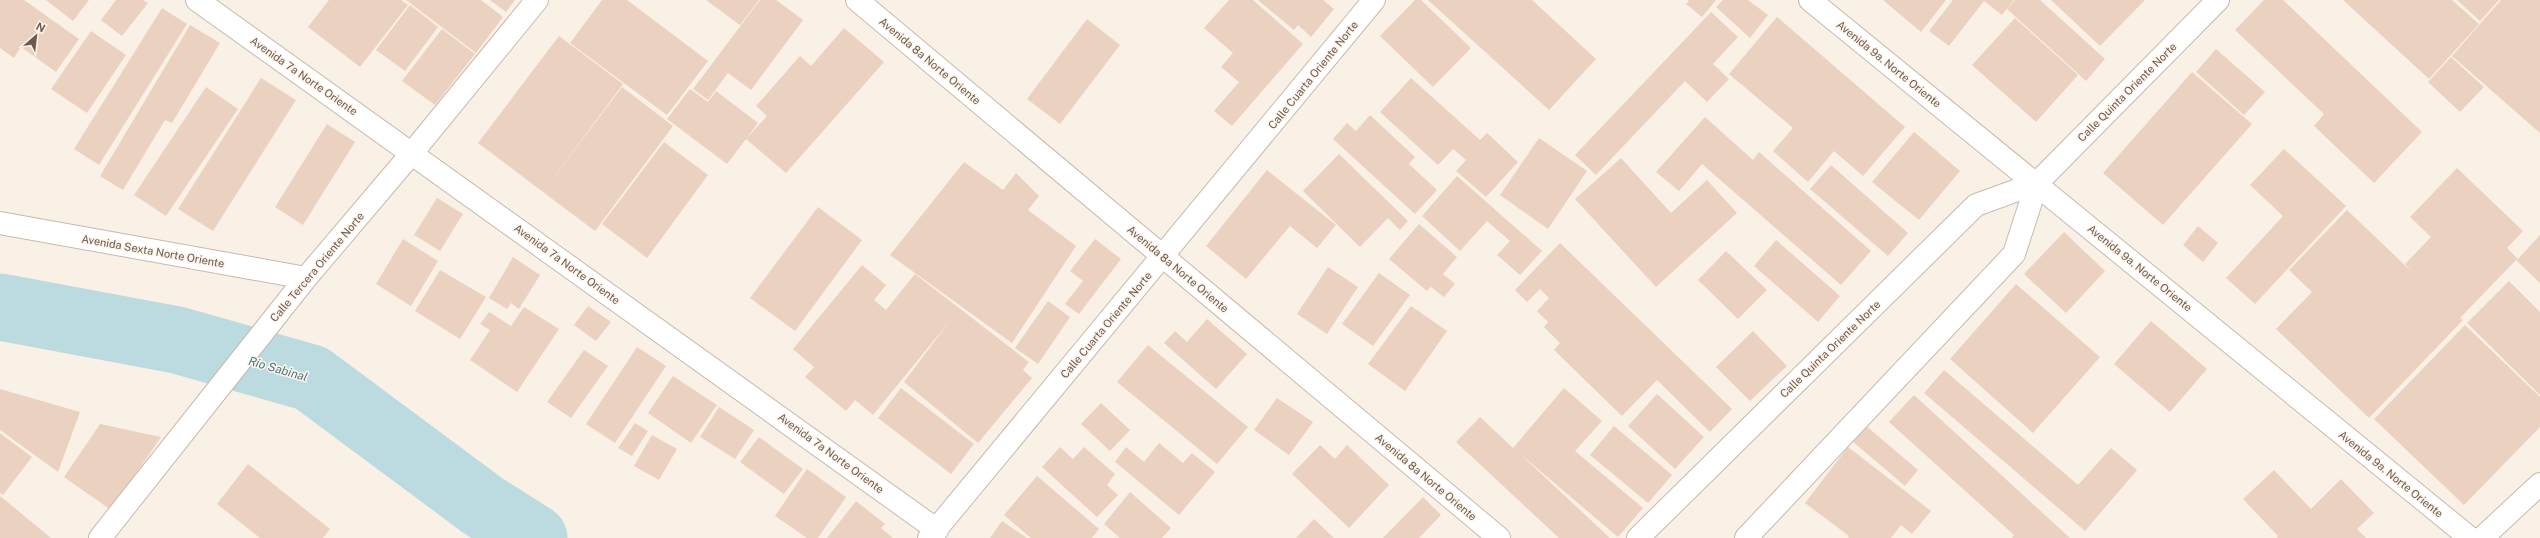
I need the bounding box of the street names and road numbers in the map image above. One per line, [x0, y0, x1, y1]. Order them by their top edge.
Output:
street label: Avenida 8a Norte Oriente [877, 15, 983, 107]
street label: Avenida 9a. Norte Oriente [1835, 18, 1943, 110]
street label: Calle Cuarta Oriente Norte [1266, 19, 1360, 131]
street label: Avenida 7a Norte Oriente [248, 34, 360, 118]
street label: Calle Quinta Oriente Norte [2075, 40, 2179, 144]
street label: Calle Tercera Oriente Norte [268, 210, 366, 324]
street label: Avenida 7a Norte Oriente [512, 222, 622, 306]
street label: Avenida 9a. Norte Oriente [2086, 222, 2194, 314]
street label: Avenida 8a Norte Oriente [1125, 223, 1231, 315]
street label: Avenida Sexta Norte Oriente [81, 233, 225, 269]
street label: Calle Cuarta Oriente Norte [1058, 269, 1154, 381]
street label: Calle Quinta Oriente Norte [1777, 298, 1883, 400]
street label: Avenida 7a Norte Oriente [776, 411, 886, 495]
street label: Avenida 9a. Norte Oriente [2337, 428, 2445, 520]
street label: Avenida 8a Norte Oriente [1373, 431, 1479, 523]

